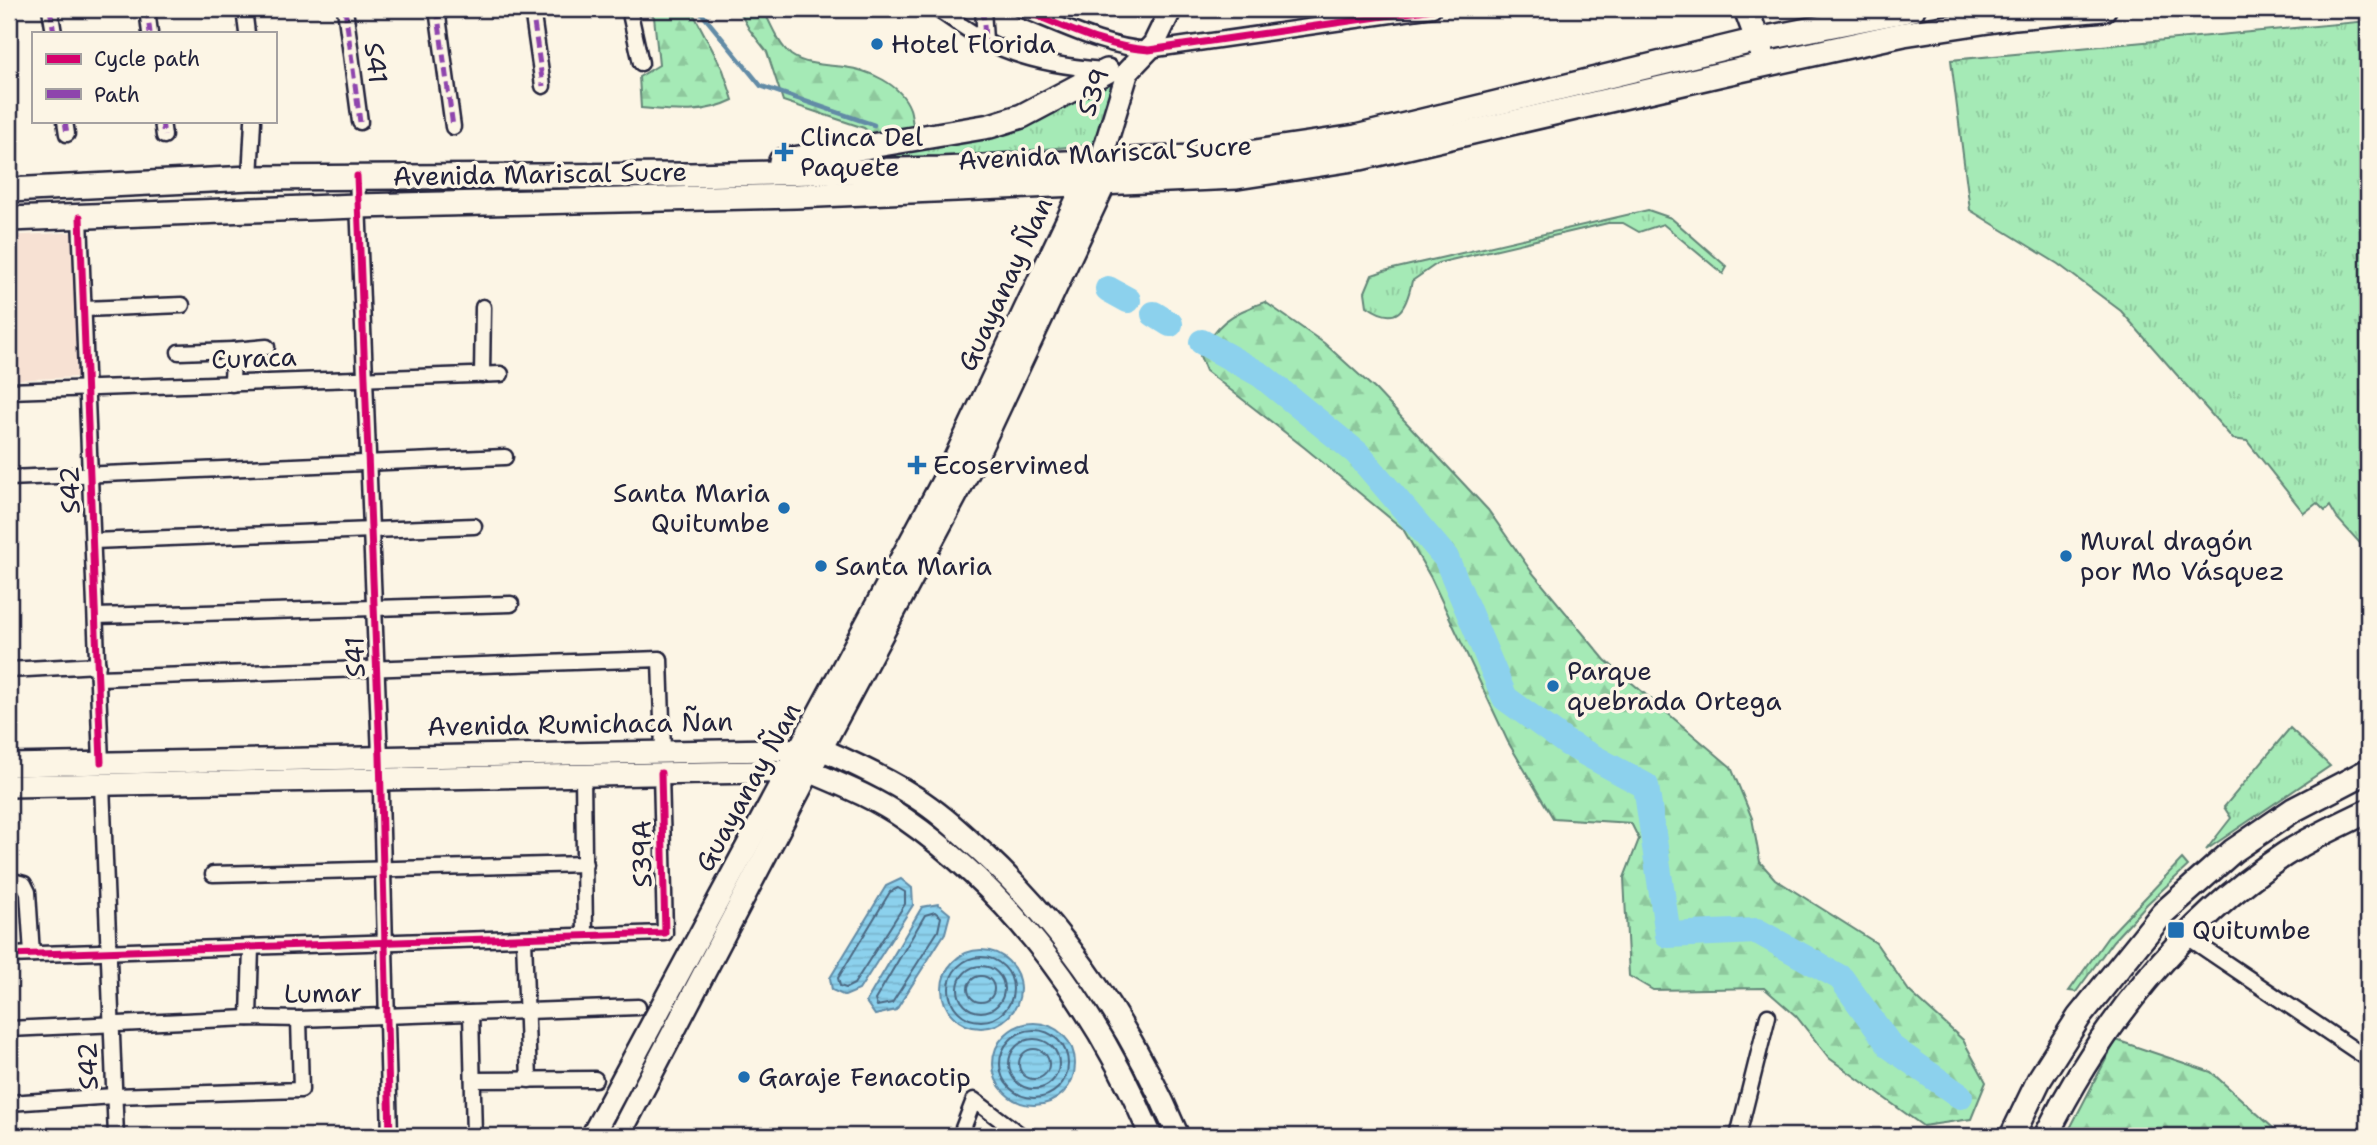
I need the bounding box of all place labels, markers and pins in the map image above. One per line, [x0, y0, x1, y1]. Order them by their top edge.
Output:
place label: Hotel Florida [891, 26, 1055, 61]
marker: Hotel Florida [869, 36, 885, 52]
place label: Clinca Del Paquete [800, 119, 923, 184]
marker: Clinca Del Paquete [774, 142, 794, 162]
place label: Ecoservimed [933, 447, 1090, 482]
marker: Ecoservimed [907, 455, 927, 475]
place label: Santa Maria Quitumbe [613, 475, 770, 540]
marker: Santa Maria Quitumbe [776, 500, 792, 516]
place label: Mural dragón por Mo Vásquez [2080, 523, 2285, 588]
place label: Santa Maria [835, 548, 992, 583]
marker: Mural dragón por Mo Vásquez [2058, 548, 2074, 564]
marker: Santa Maria [813, 558, 829, 574]
place label: Parque quebrada Ortega [1567, 653, 1782, 718]
marker: Parque quebrada Ortega [1545, 678, 1561, 694]
place label: Quitumbe [2192, 912, 2311, 947]
marker: Quitumbe [2166, 920, 2186, 940]
place label: Garaje Fenacotip [758, 1059, 971, 1094]
marker: Garaje Fenacotip [736, 1069, 752, 1085]

